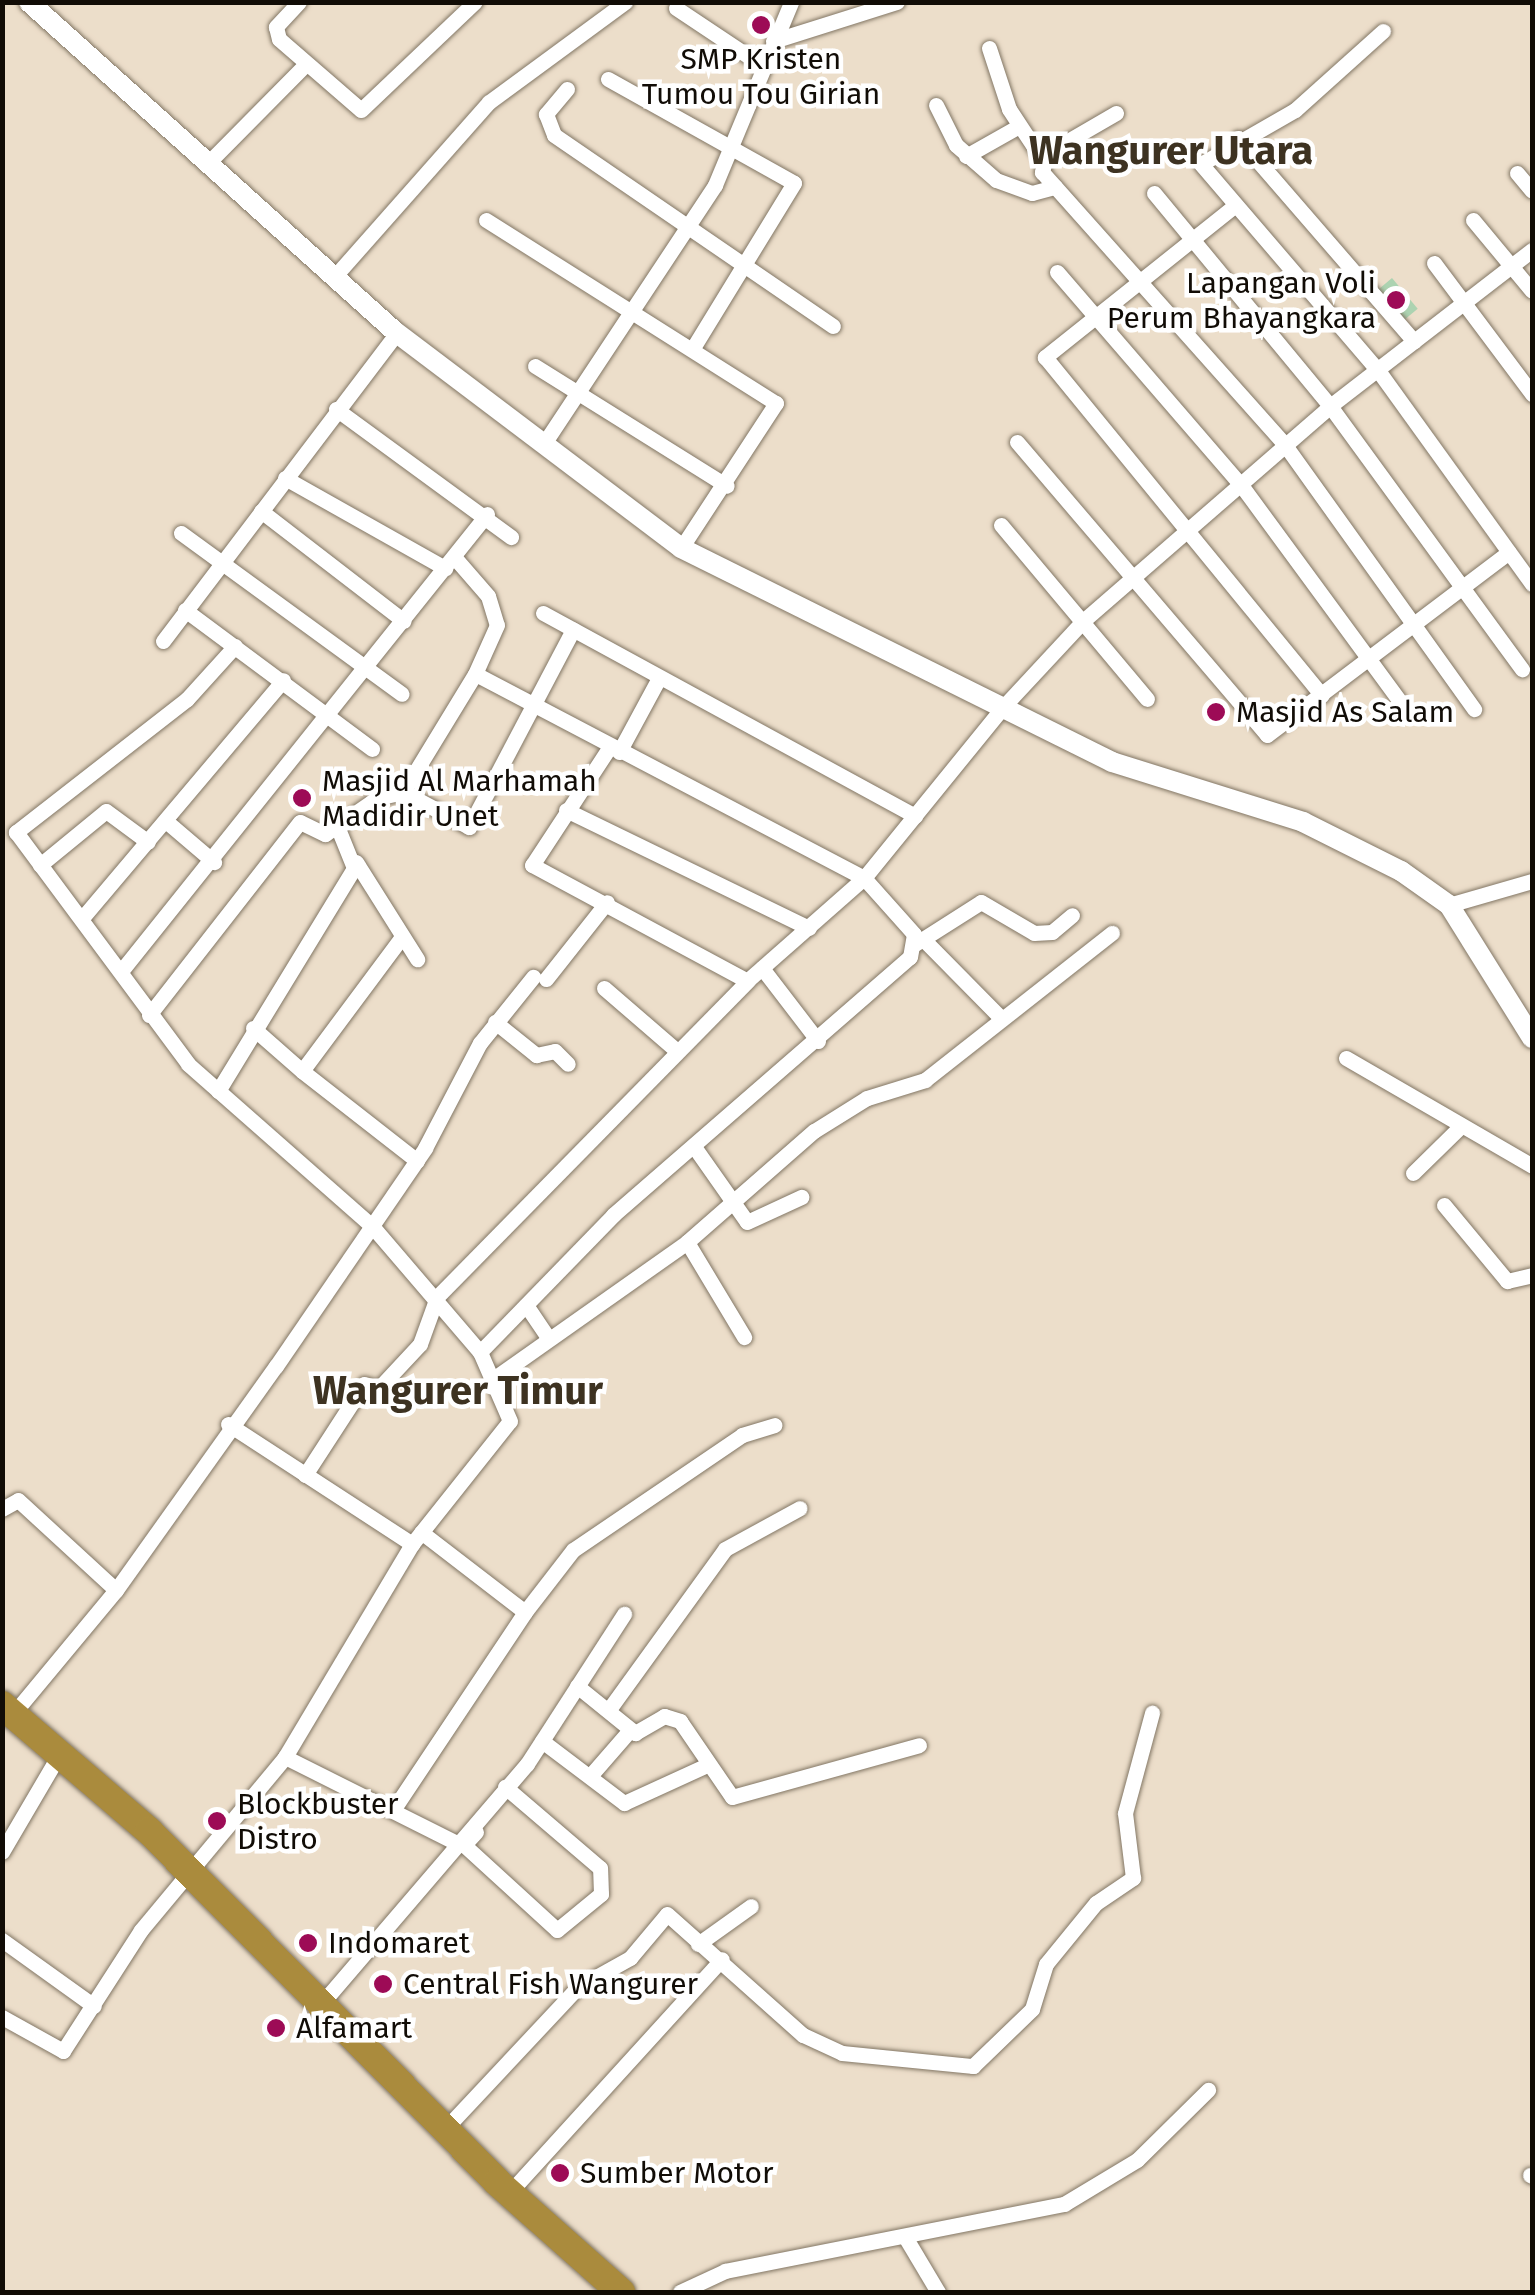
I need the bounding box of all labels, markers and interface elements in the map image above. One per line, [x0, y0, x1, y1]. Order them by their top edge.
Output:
marker: SMP Kristen Tumou Tou Girian [750, 14, 772, 36]
place label: SMP Kristen Tumou Tou Girian [642, 41, 880, 112]
district label: Wangurer Utara [1029, 127, 1313, 175]
place label: Lapangan Voli Perum Bhayangkara [1107, 265, 1376, 336]
marker: Lapangan Voli Perum Bhayangkara [1385, 289, 1407, 311]
place label: Masjid As Salam [1236, 694, 1454, 730]
marker: Masjid As Salam [1205, 701, 1227, 723]
place label: Masjid Al Marhamah Madidir Unet [322, 763, 597, 834]
marker: Masjid Al Marhamah Madidir Unet [291, 787, 313, 809]
district label: Wangurer Timur [313, 1367, 603, 1415]
place label: Blockbuster Distro [237, 1786, 399, 1856]
marker: Blockbuster Distro [206, 1810, 228, 1832]
place label: Indomaret [328, 1925, 470, 1961]
marker: Indomaret [297, 1932, 319, 1954]
place label: Central Fish Wangurer [403, 1966, 698, 2002]
marker: Central Fish Wangurer [372, 1973, 394, 1995]
place label: Alfamart [296, 2010, 412, 2046]
marker: Alfamart [265, 2017, 287, 2039]
place label: Sumber Motor [580, 2155, 774, 2191]
marker: Sumber Motor [549, 2162, 571, 2184]

